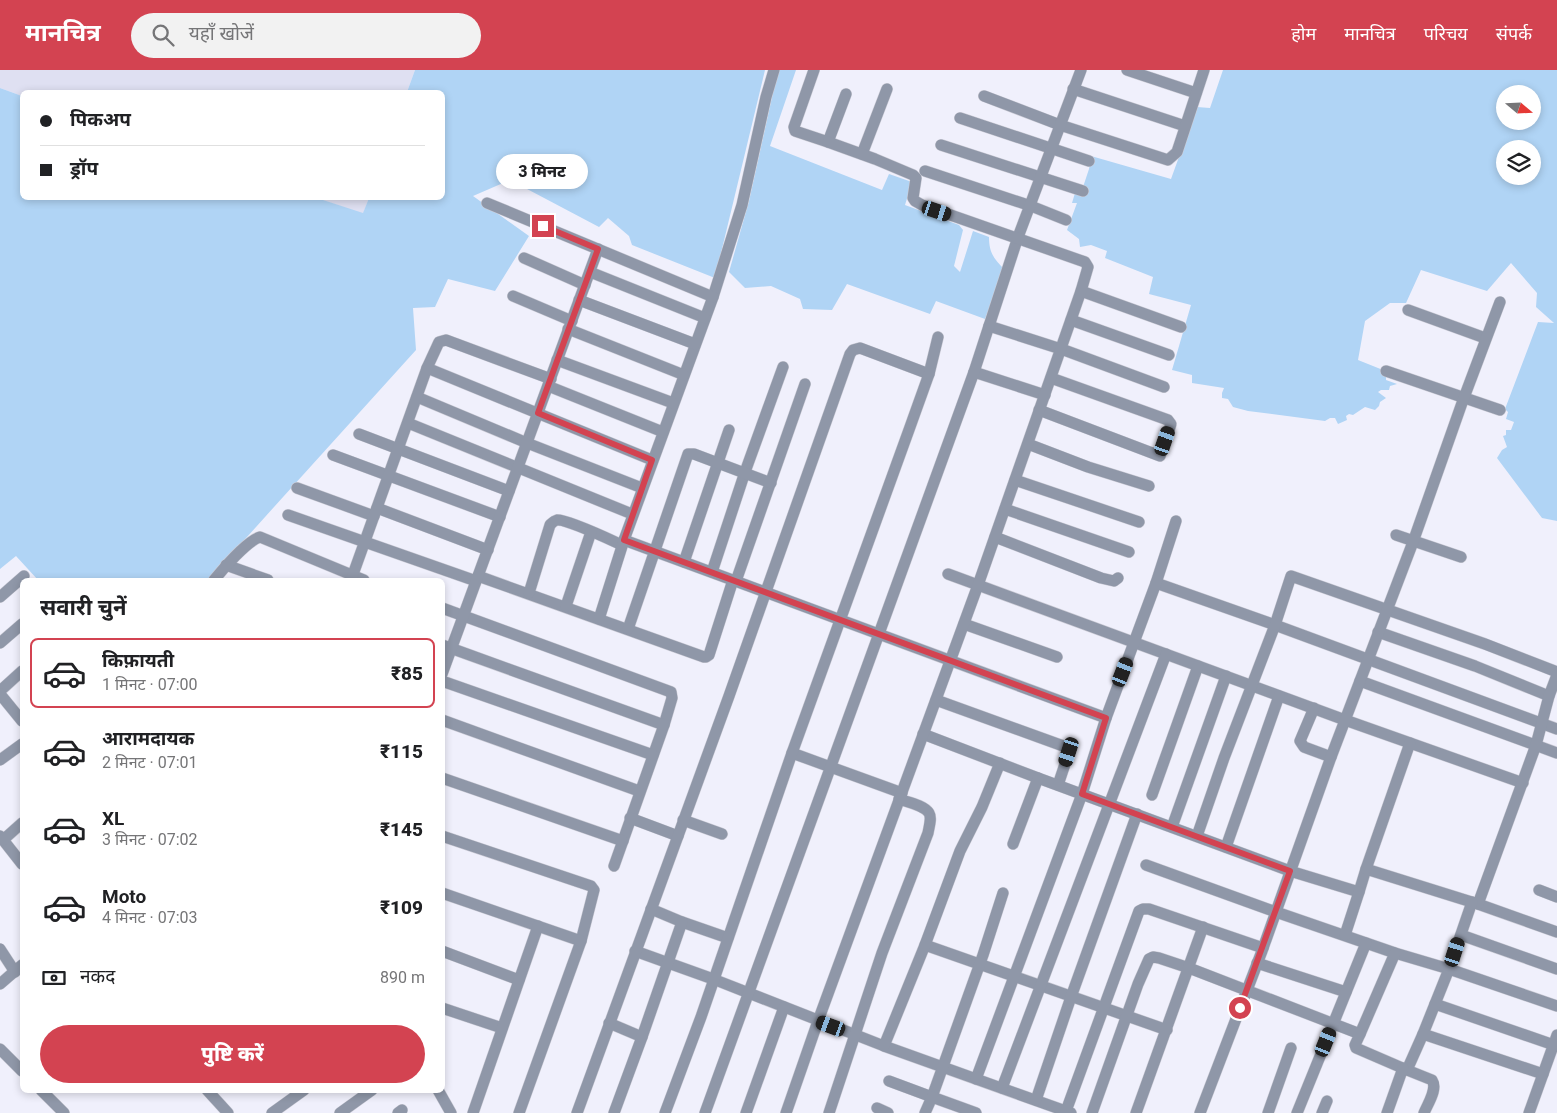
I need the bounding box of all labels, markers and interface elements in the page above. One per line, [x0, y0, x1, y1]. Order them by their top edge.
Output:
search box [131, 13, 481, 58]
text: मानचित्र [25, 19, 101, 47]
icon: search [149, 21, 177, 49]
text: यहाँ खोजें [189, 22, 254, 45]
text: होम [1291, 23, 1316, 44]
text: मानचित्र [1344, 23, 1396, 44]
text: परिचय [1424, 23, 1468, 44]
text: संपर्क [1496, 23, 1532, 44]
north arrow [1496, 85, 1541, 130]
map controls [1496, 85, 1541, 185]
text: पिकअप [70, 108, 131, 131]
button: layers [1496, 140, 1541, 185]
callout: 3 मिनट [497, 154, 589, 188]
text: ड्रॉप [70, 157, 98, 180]
text: 3 मिनट [518, 162, 566, 181]
car [920, 199, 953, 223]
route end [532, 215, 554, 237]
car [1153, 424, 1176, 458]
text: सवारी चुनें [40, 595, 126, 620]
text: किफ़ायती [102, 649, 174, 672]
icon: car [42, 651, 87, 696]
car [1110, 655, 1135, 689]
text: ₹85 [391, 662, 423, 685]
text: 1 मिनट · 07:00 [102, 675, 198, 694]
text: आरामदायक [102, 727, 194, 750]
icon: car [42, 729, 87, 774]
car [1057, 735, 1080, 769]
text: ₹115 [380, 740, 423, 763]
text: 2 मिनट · 07:01 [102, 753, 198, 772]
icon: car [42, 807, 87, 852]
text: XL [102, 807, 124, 830]
text: ₹145 [380, 818, 423, 841]
text: 3 मिनट · 07:02 [102, 830, 198, 849]
icon: car [42, 885, 87, 930]
text: Moto [102, 885, 146, 908]
text: ₹109 [380, 896, 423, 919]
text: 4 मिनट · 07:03 [102, 908, 198, 927]
car [1443, 935, 1466, 969]
icon: cash [40, 964, 68, 992]
text: नकद [80, 965, 115, 988]
text: 890 m [380, 968, 425, 987]
route start [1229, 997, 1251, 1019]
car [814, 1014, 847, 1038]
button: पुष्टि करें [40, 1025, 425, 1083]
car [1313, 1025, 1338, 1059]

